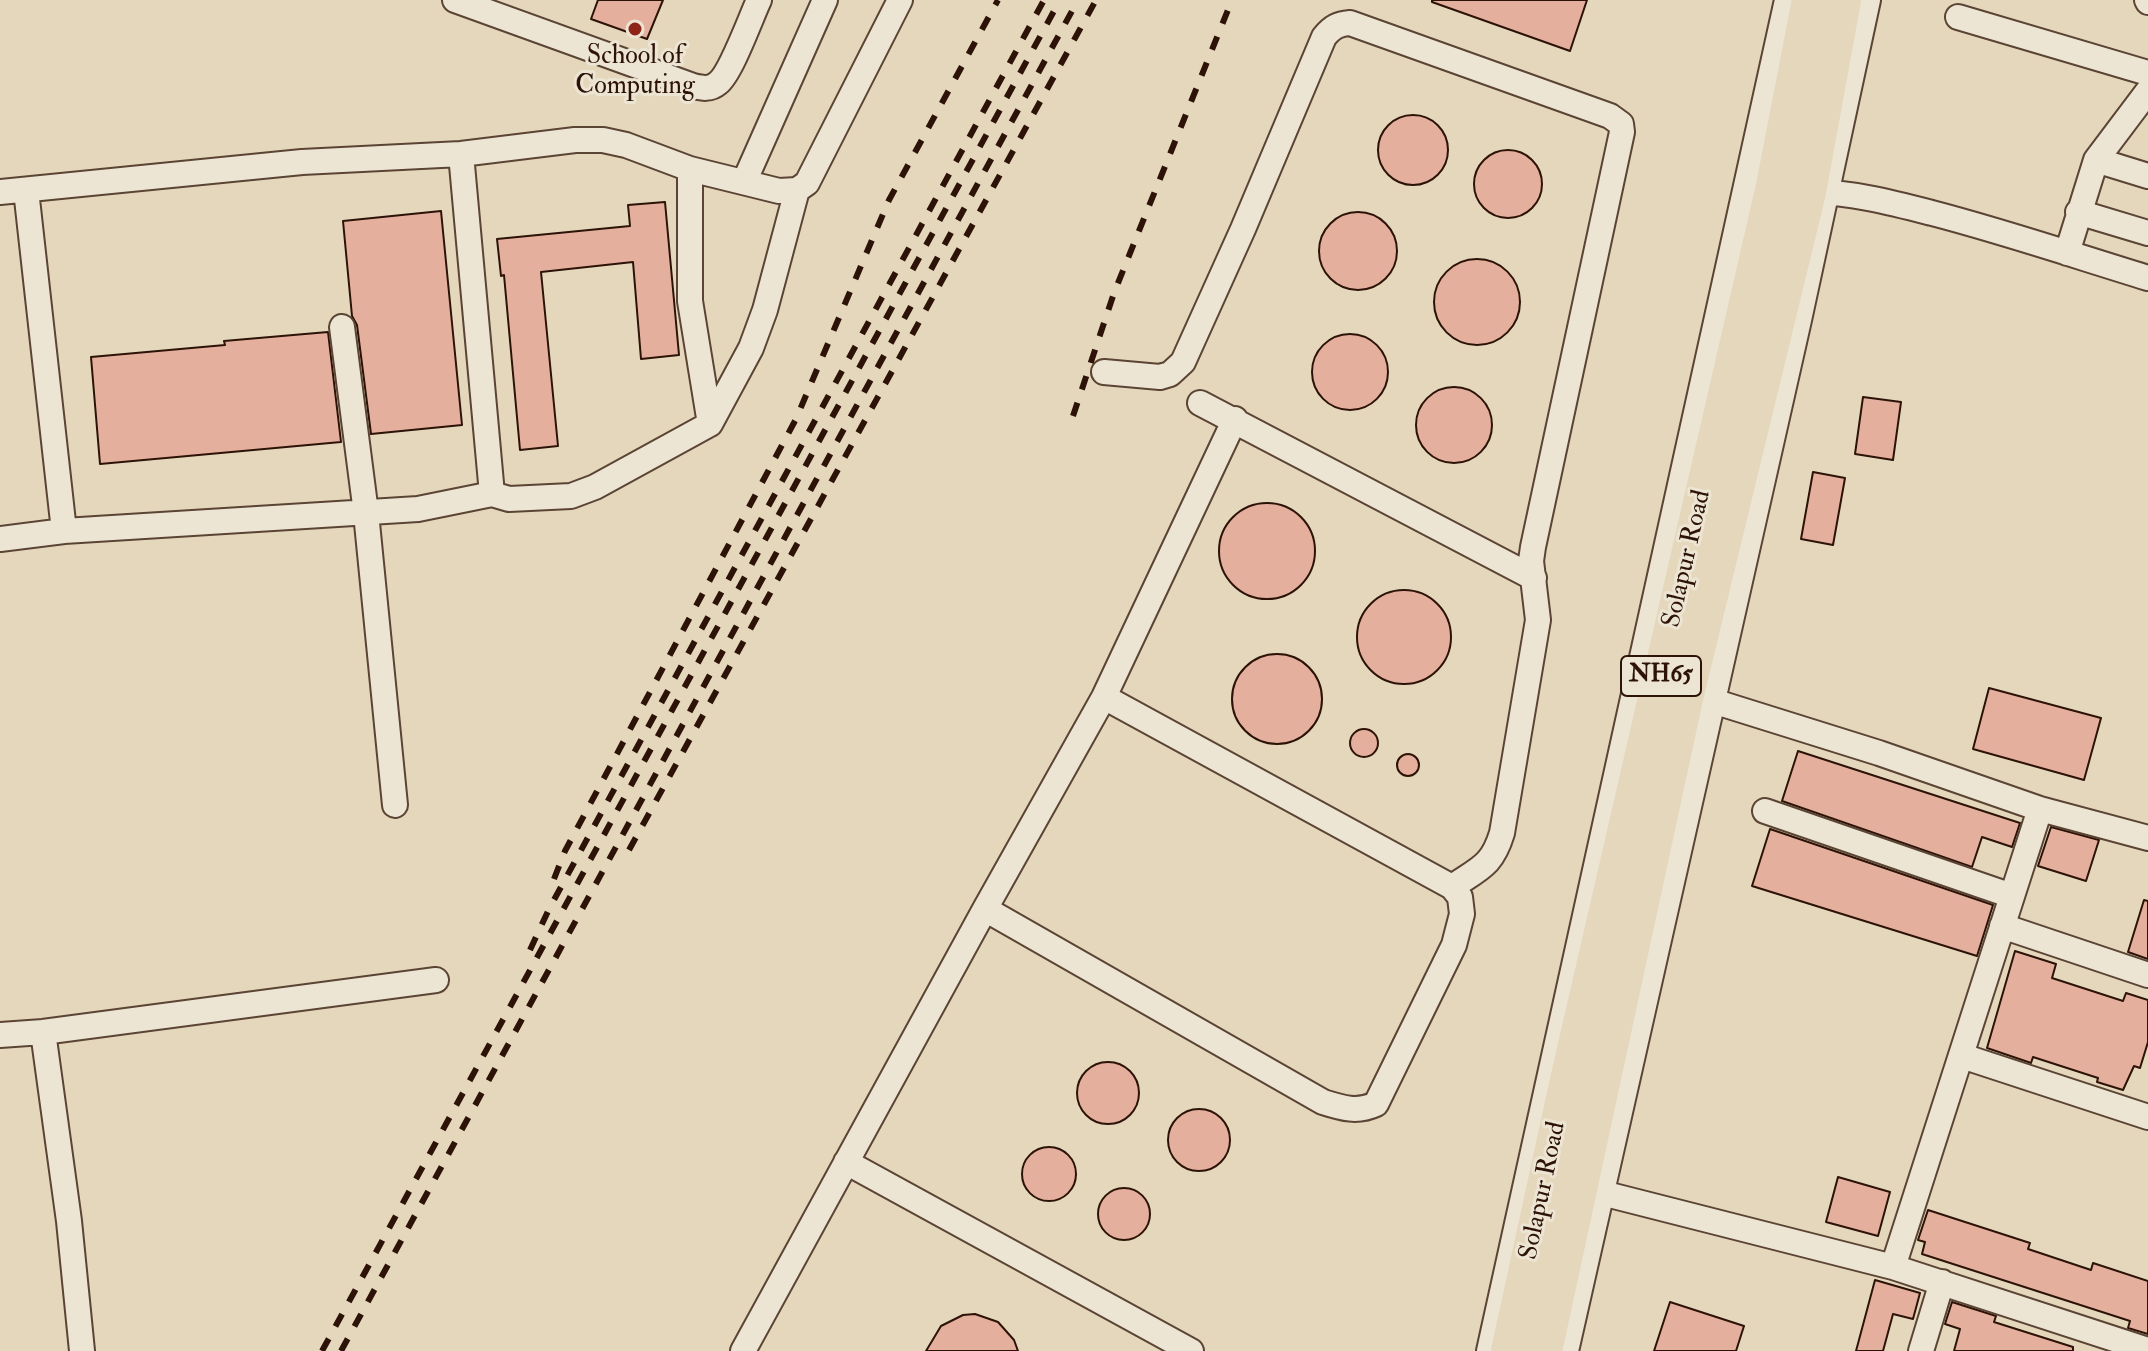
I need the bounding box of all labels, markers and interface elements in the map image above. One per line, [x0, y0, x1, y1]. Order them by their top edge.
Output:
marker: School of Computing [626, 20, 644, 38]
place label: School of Computing [575, 41, 695, 102]
street label: Solapur Road [1657, 487, 1719, 631]
road number: NH65 [1621, 656, 1701, 696]
street label: Solapur Road [1514, 1119, 1574, 1263]

